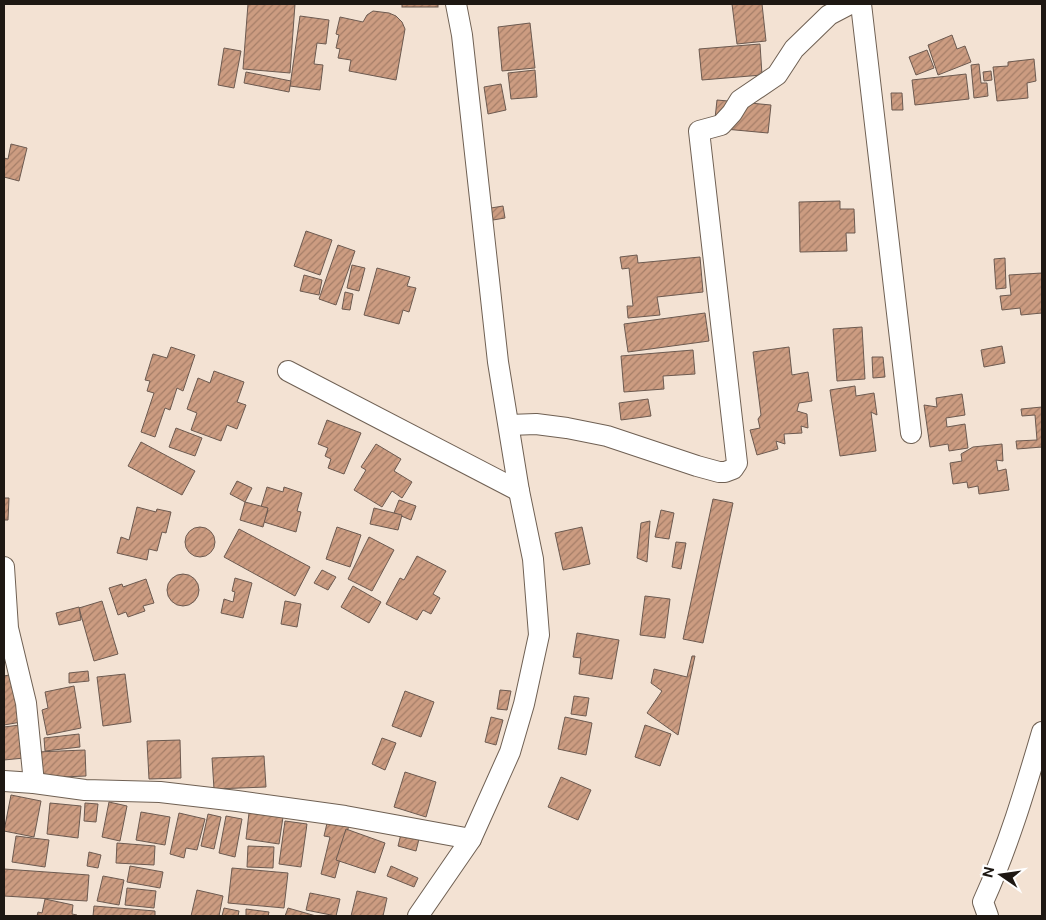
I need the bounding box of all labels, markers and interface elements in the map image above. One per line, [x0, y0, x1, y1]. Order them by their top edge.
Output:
north arrow [976, 850, 1026, 900]
text: N [979, 865, 997, 879]

